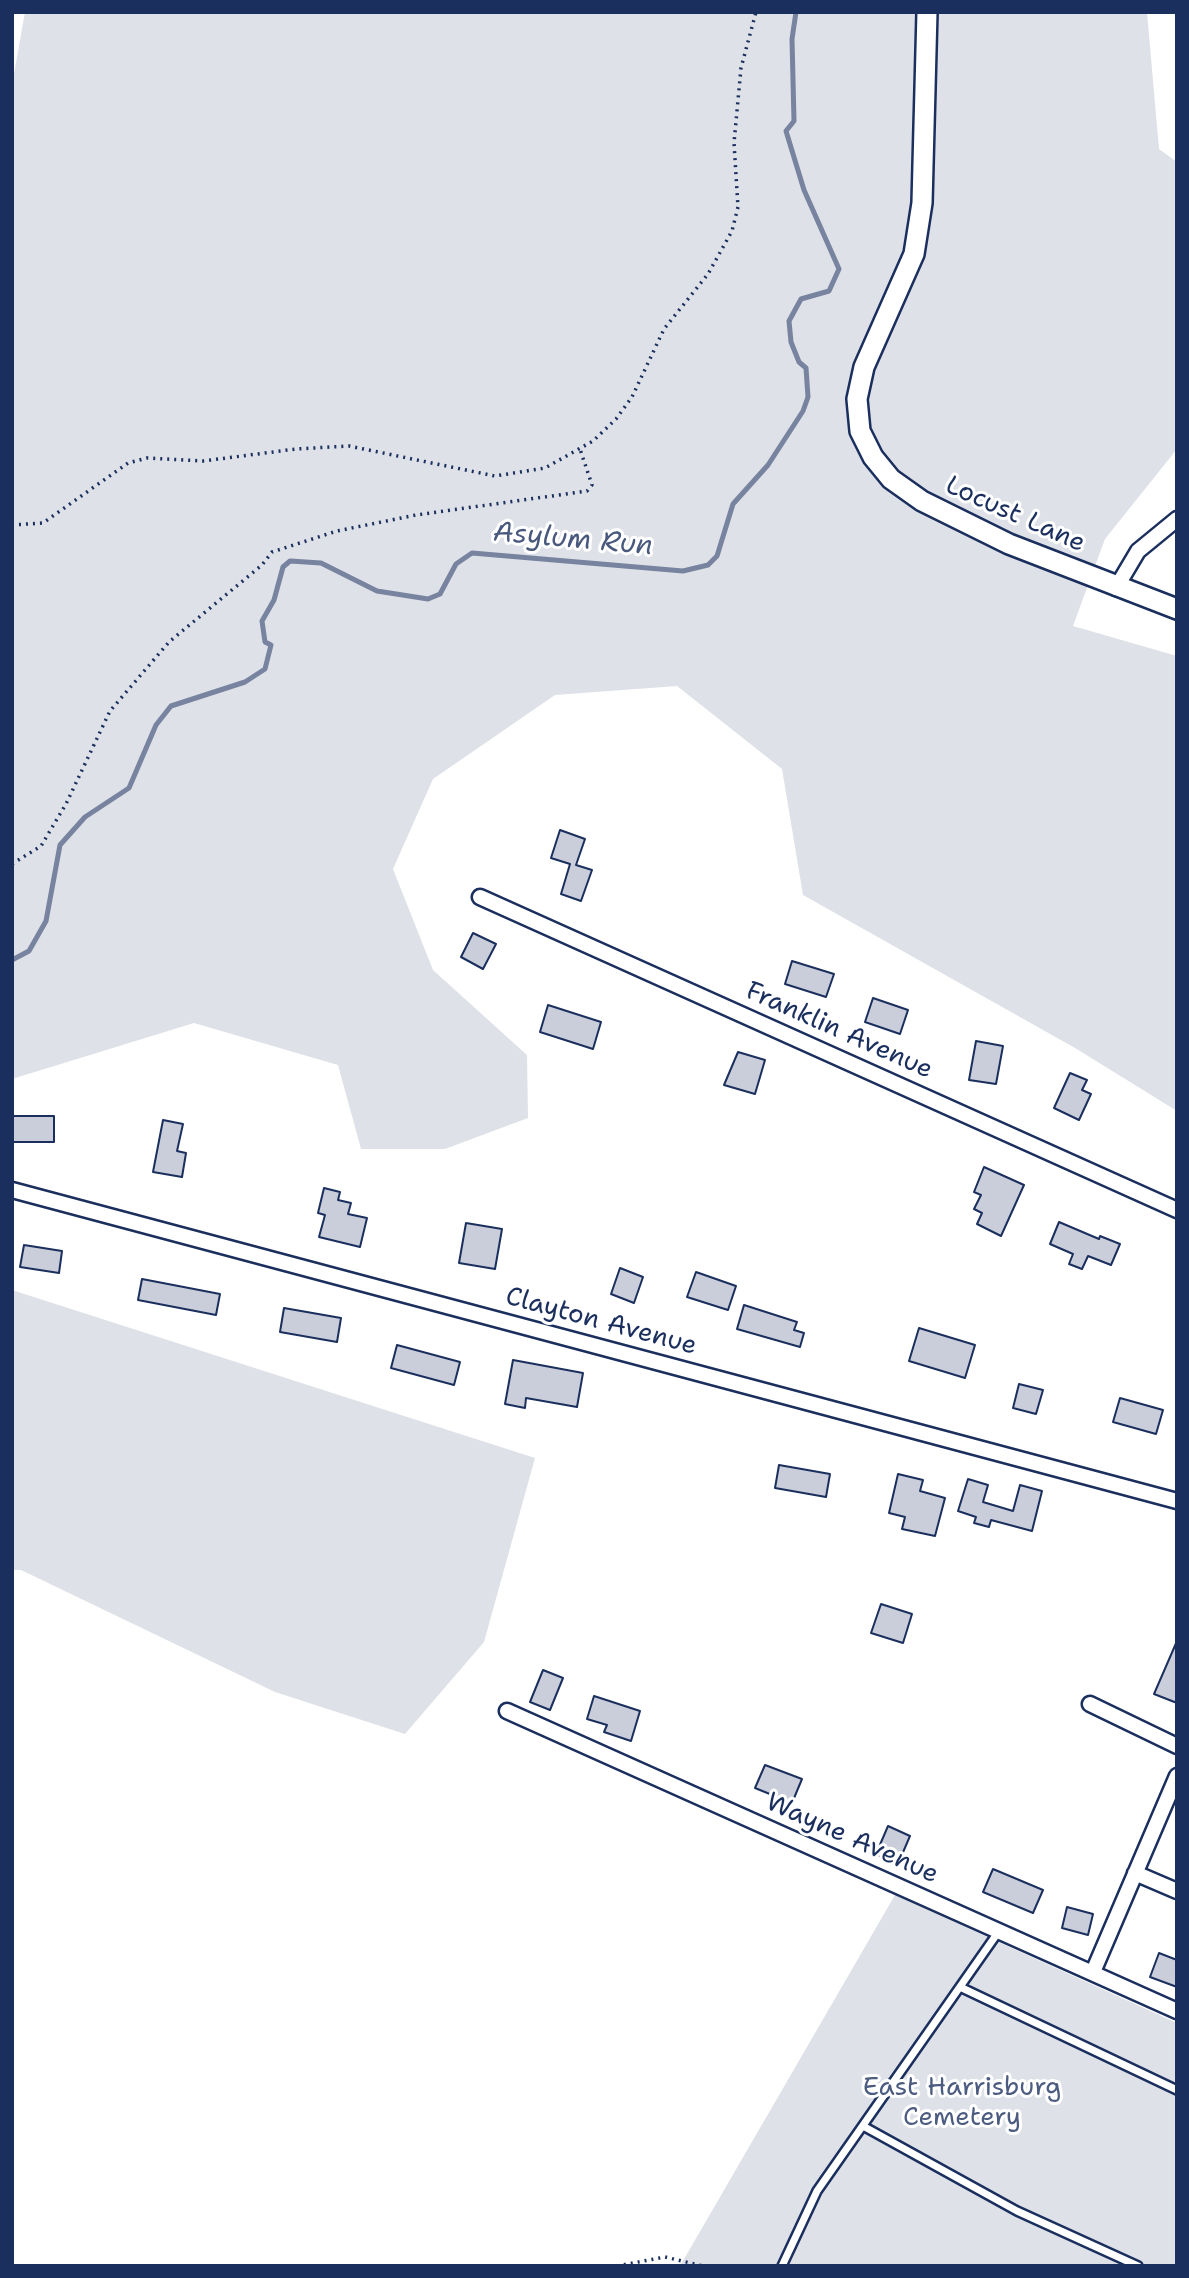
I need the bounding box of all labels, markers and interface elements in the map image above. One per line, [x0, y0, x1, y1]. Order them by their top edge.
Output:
street label: Locust Lane [940, 470, 1090, 560]
water label: Asylum Run [492, 516, 654, 564]
street label: Franklin Avenue [741, 976, 937, 1086]
street label: Clayton Avenue [502, 1281, 700, 1363]
street label: Wayne Avenue [761, 1787, 943, 1891]
park label: East Harrisburg Cemetery [863, 2072, 1061, 2134]

